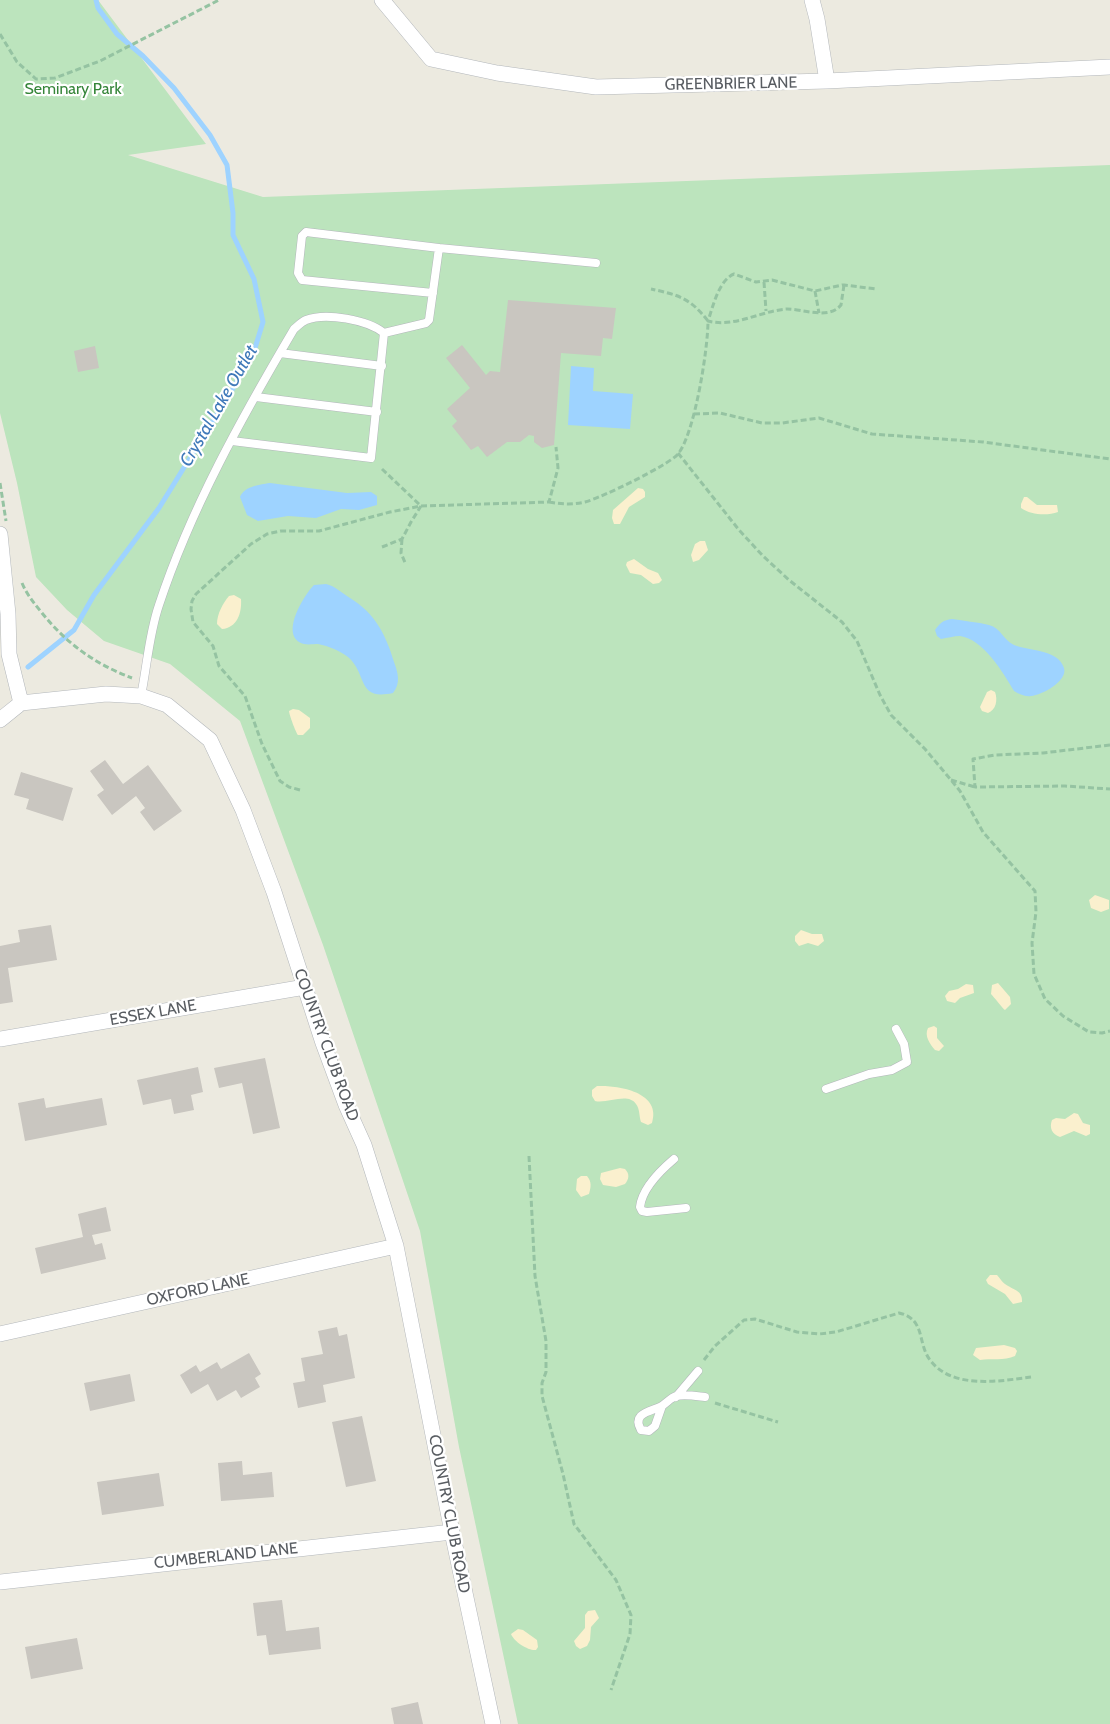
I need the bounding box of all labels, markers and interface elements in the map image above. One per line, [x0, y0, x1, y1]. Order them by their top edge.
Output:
street label: GREENBRIER LANE [664, 73, 798, 95]
park label: Seminary Park [24, 79, 122, 99]
water label: Crystal Lake Outlet [176, 342, 262, 470]
street label: COUNTRY CLUB ROAD [289, 966, 363, 1124]
street label: ESSEX LANE [108, 996, 198, 1030]
street label: OXFORD LANE [145, 1270, 251, 1310]
street label: COUNTRY CLUB ROAD [424, 1433, 474, 1595]
street label: CUMBERLAND LANE [153, 1539, 299, 1573]

